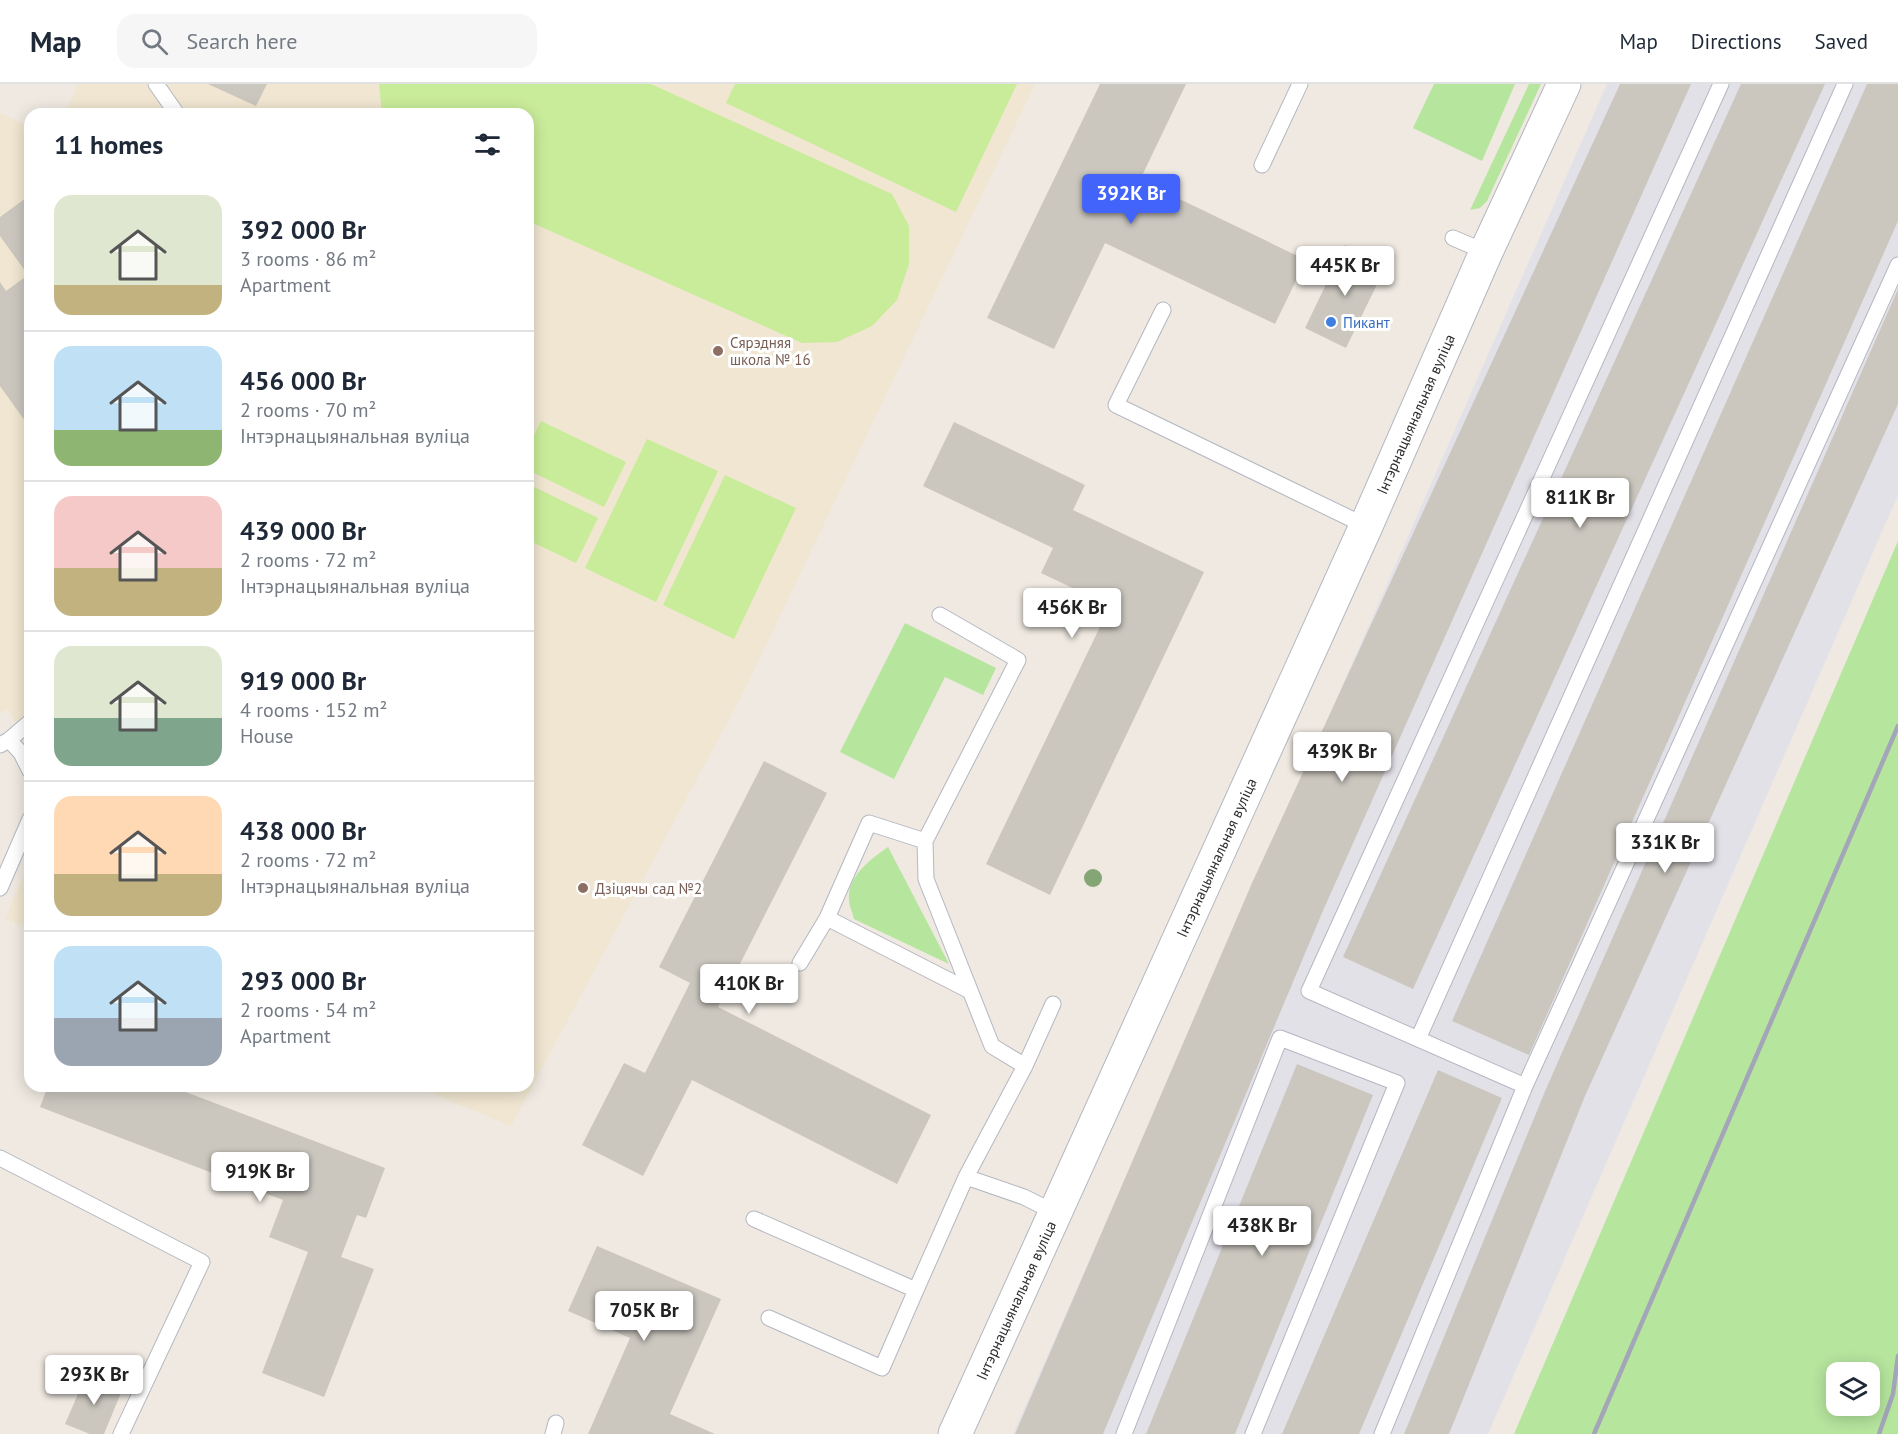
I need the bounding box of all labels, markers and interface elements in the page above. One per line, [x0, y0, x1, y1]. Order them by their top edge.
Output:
search box [117, 14, 537, 68]
text: Map [30, 23, 81, 60]
icon: search [138, 25, 171, 58]
text: Search here [186, 27, 297, 55]
text: Map [1619, 28, 1658, 55]
text: Directions [1691, 28, 1782, 55]
text: Saved [1815, 28, 1868, 55]
text: 11 homes [54, 128, 163, 161]
icon: filters [471, 128, 504, 161]
pin: 392K Br [1076, 174, 1186, 225]
text: 392K Br [1096, 180, 1166, 206]
text: 392 000 Br [240, 213, 366, 246]
icon: home [102, 219, 174, 291]
text: 3 rooms · 86 m² [240, 246, 376, 272]
pin: 445K Br [1290, 246, 1400, 297]
text: 445K Br [1310, 252, 1380, 278]
text: Apartment [240, 272, 331, 298]
place label: Пикант [1343, 313, 1390, 332]
marker: Пикант [1324, 315, 1338, 329]
street label: Інтэрнацыянальная вуліца [1372, 331, 1458, 497]
place label: Сярэдняя школа № 16 [730, 333, 811, 369]
marker: Сярэдняя школа № 16 [711, 344, 725, 358]
text: 456 000 Br [240, 364, 366, 397]
icon: home [102, 370, 174, 442]
text: 2 rooms · 70 m² [240, 397, 376, 423]
text: Інтэрнацыянальная вуліца [240, 423, 470, 449]
pin: 811K Br [1525, 478, 1635, 529]
text: 811K Br [1545, 484, 1615, 510]
text: 439 000 Br [240, 514, 366, 547]
icon: home [102, 520, 174, 592]
text: 2 rooms · 72 m² [240, 547, 376, 573]
text: Інтэрнацыянальная вуліца [240, 573, 470, 599]
pin: 456K Br [1017, 588, 1127, 639]
text: 456K Br [1037, 594, 1107, 620]
text: 919 000 Br [240, 664, 366, 697]
icon: home [102, 670, 174, 742]
text: 4 rooms · 152 m² [240, 697, 387, 723]
text: House [240, 723, 294, 749]
pin: 439K Br [1287, 732, 1397, 783]
text: 439K Br [1307, 738, 1377, 764]
street label: Інтэрнацыянальная вуліца [1172, 775, 1260, 940]
text: 438 000 Br [240, 814, 366, 847]
icon: home [102, 820, 174, 892]
pin: 331K Br [1610, 823, 1720, 874]
text: 331K Br [1630, 829, 1700, 855]
text: 2 rooms · 72 m² [240, 847, 376, 873]
text: Інтэрнацыянальная вуліца [240, 873, 470, 899]
place label: Дзіцячы сад №2 [595, 879, 702, 898]
marker: Дзіцячы сад №2 [576, 881, 590, 895]
text: 293 000 Br [240, 964, 366, 997]
pin: 410K Br [694, 964, 804, 1015]
icon: home [102, 970, 174, 1042]
text: 410K Br [714, 970, 784, 996]
text: 2 rooms · 54 m² [240, 997, 376, 1023]
text: Apartment [240, 1023, 331, 1049]
pin: 919K Br [205, 1152, 315, 1203]
text: 919K Br [225, 1158, 295, 1184]
pin: 438K Br [1207, 1206, 1317, 1257]
text: 438K Br [1227, 1212, 1297, 1238]
street label: Інтэрнацыянальная вуліца [971, 1217, 1060, 1383]
pin: 705K Br [589, 1291, 699, 1342]
text: 705K Br [609, 1297, 679, 1323]
pin: 293K Br [39, 1355, 149, 1406]
text: 293K Br [59, 1361, 129, 1387]
map controls [1826, 1362, 1880, 1416]
button: layers [1826, 1362, 1880, 1416]

